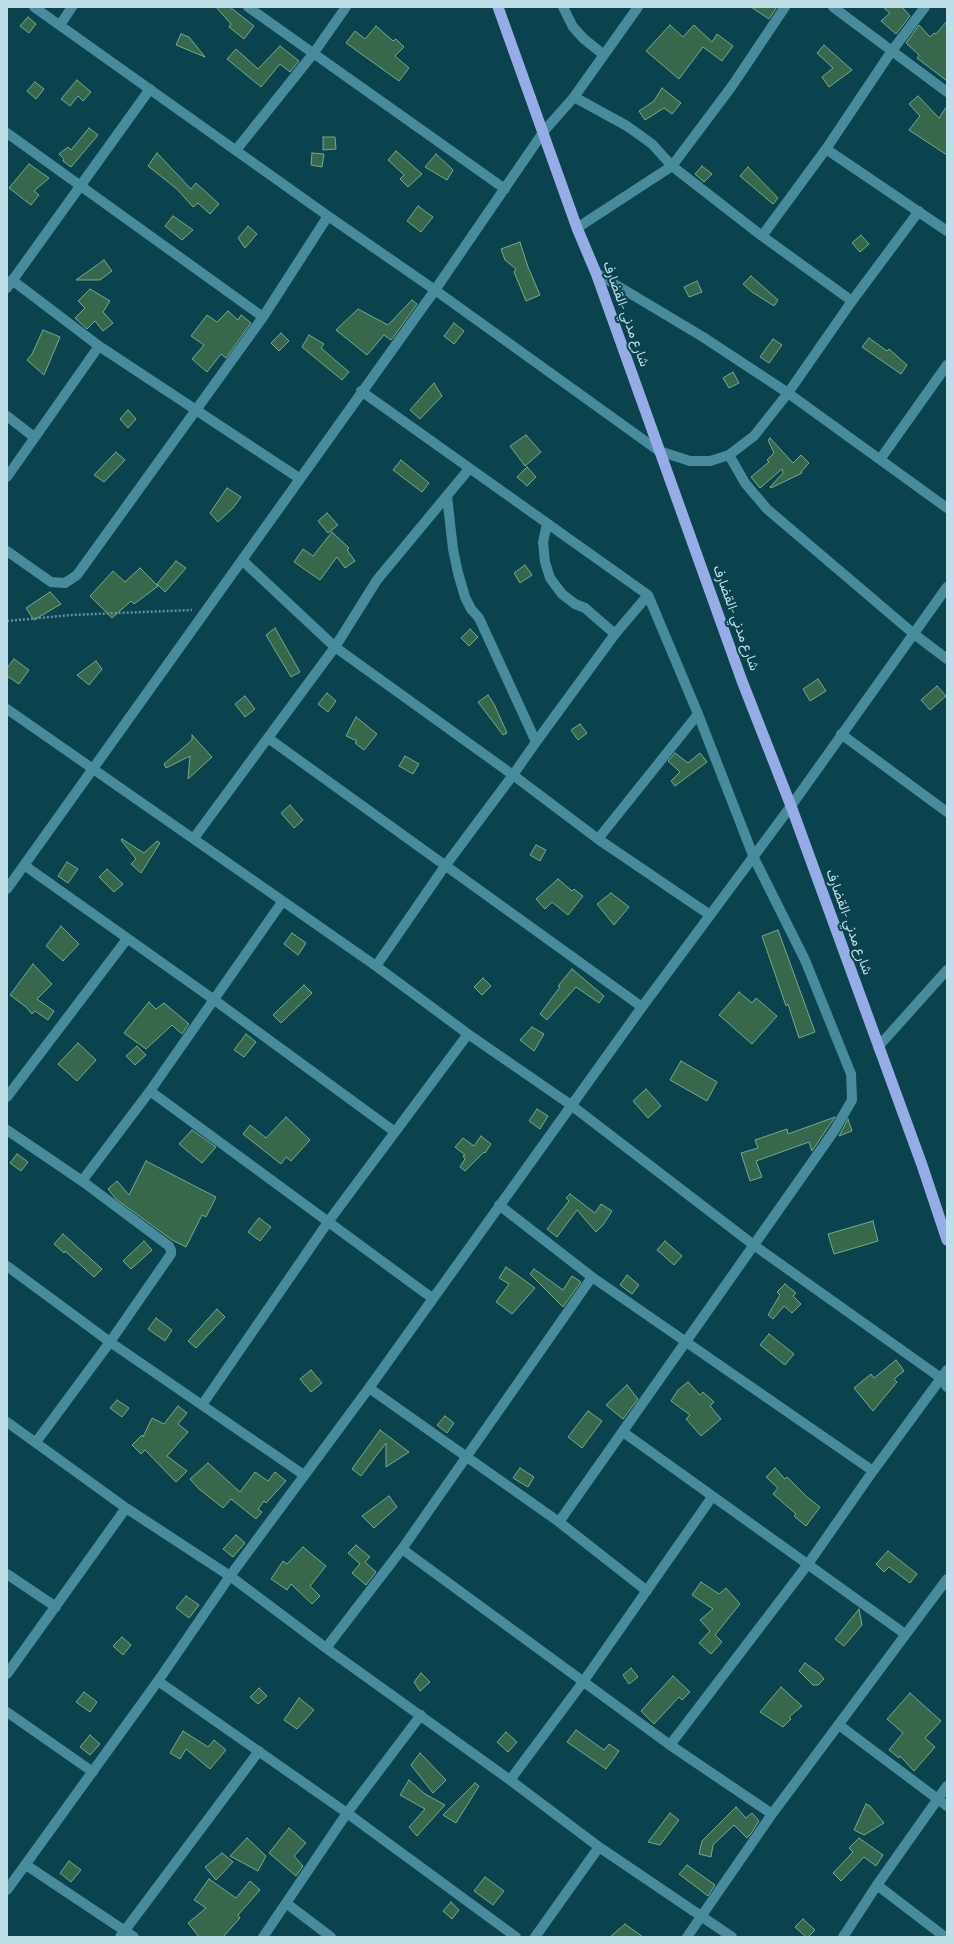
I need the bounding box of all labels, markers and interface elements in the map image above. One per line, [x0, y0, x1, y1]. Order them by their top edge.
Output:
street label: شارع مدني -القضارف [599, 259, 653, 369]
street label: شارع مدني -القضارف [709, 563, 763, 673]
street label: شارع مدني -القضارف [822, 867, 876, 977]

